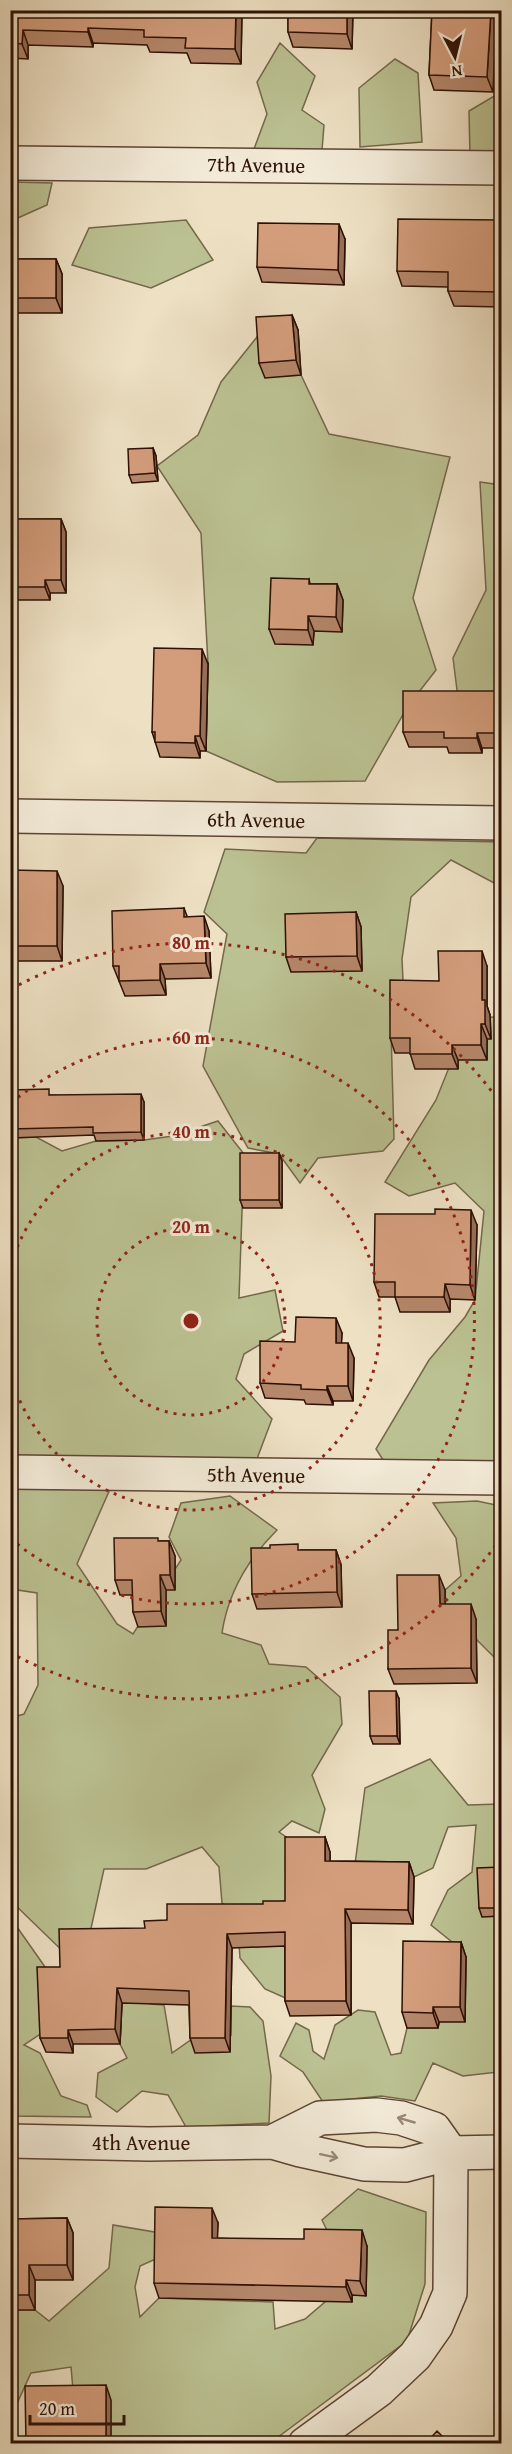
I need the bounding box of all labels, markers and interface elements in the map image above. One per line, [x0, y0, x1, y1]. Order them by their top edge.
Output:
north arrow [425, 27, 485, 87]
text: N [450, 59, 464, 84]
street label: 7th Avenue [207, 148, 306, 181]
street label: 6th Avenue [207, 803, 306, 836]
text: 80 m [172, 929, 211, 956]
text: 60 m [172, 1024, 211, 1051]
text: 40 m [172, 1118, 211, 1145]
text: 20 m [172, 1213, 211, 1240]
centre of rings [181, 1311, 201, 1331]
street label: 5th Avenue [207, 1458, 306, 1491]
one-way arrow [397, 2114, 416, 2125]
street label: 4th Avenue [92, 2127, 190, 2158]
one-way arrow [318, 2151, 338, 2162]
scale bar [30, 2388, 124, 2426]
text: 20 m [39, 2395, 75, 2422]

